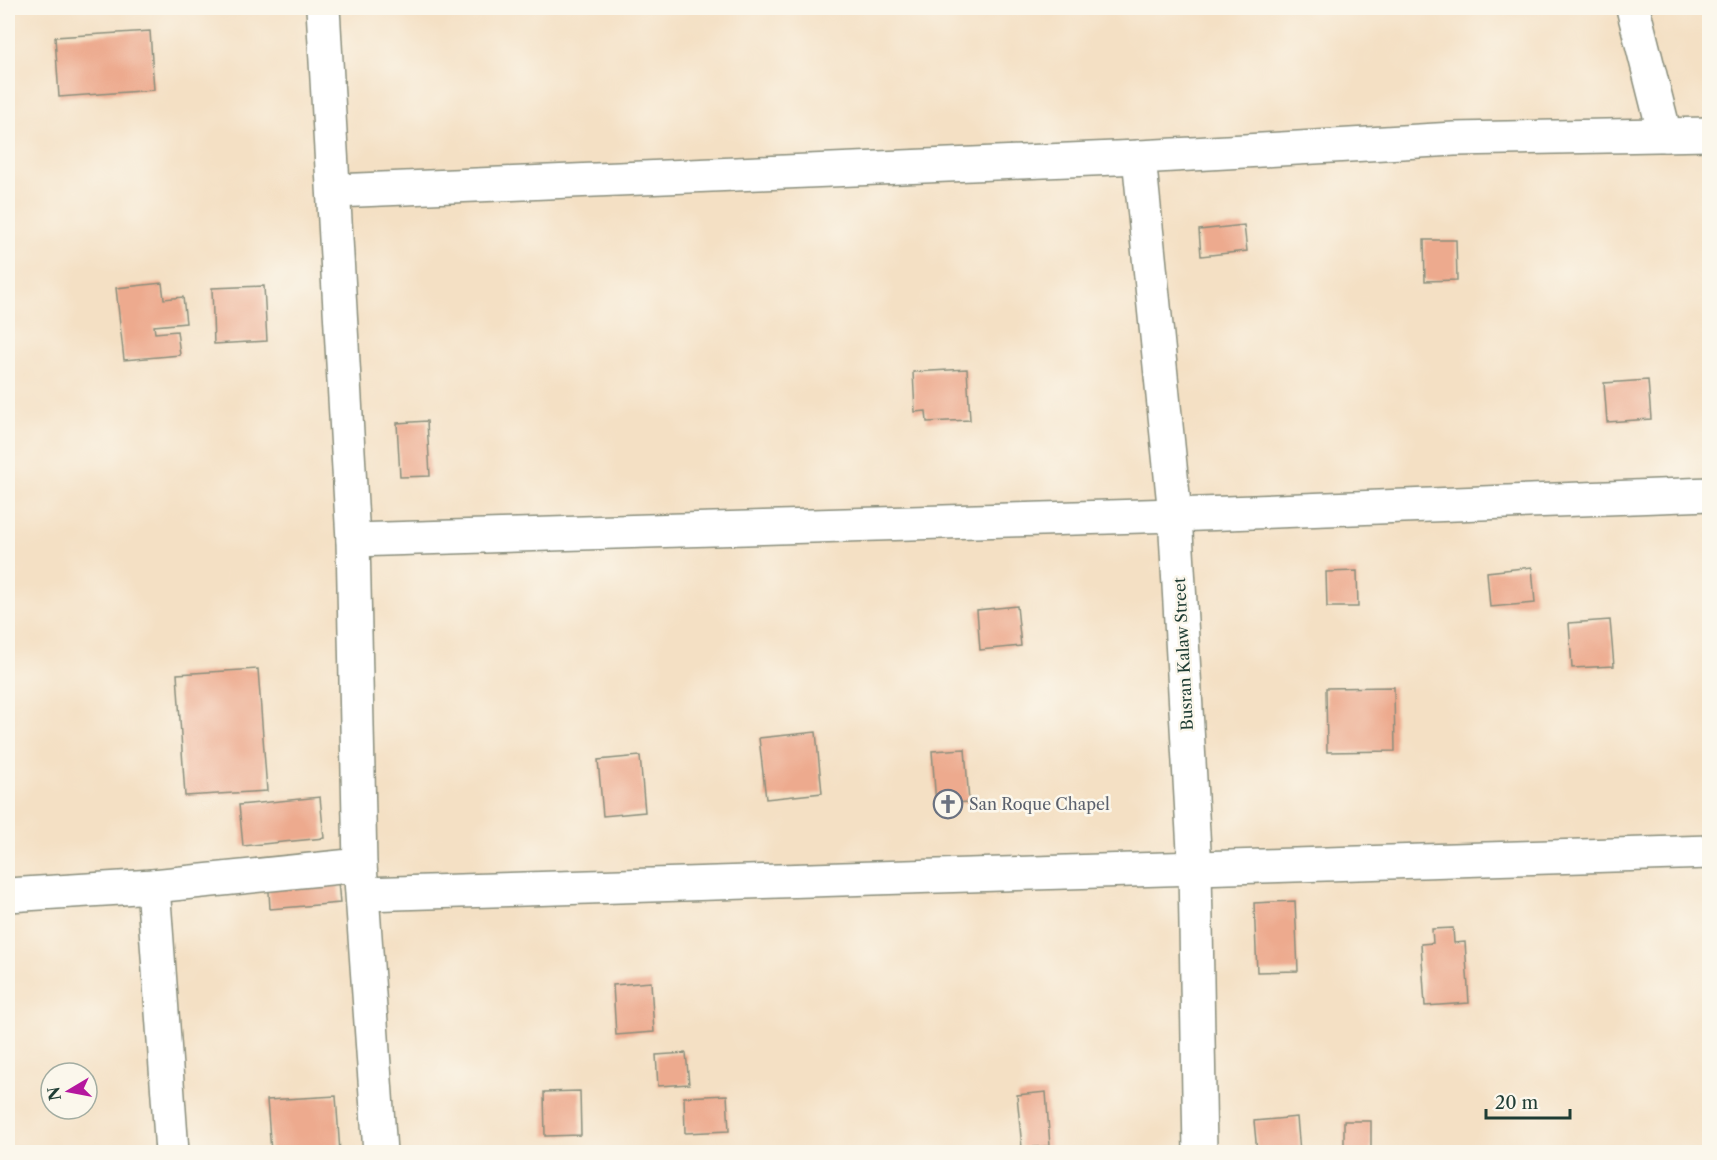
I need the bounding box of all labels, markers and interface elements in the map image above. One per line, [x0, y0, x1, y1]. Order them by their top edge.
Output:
street label: Busran Kalaw Street [1169, 577, 1197, 731]
church icon: San Roque Chapel [932, 788, 964, 820]
place label: San Roque Chapel [969, 794, 1110, 814]
north arrow [39, 1061, 99, 1121]
scale bar [1486, 1082, 1570, 1120]
text: N [43, 1085, 65, 1102]
text: 20 m [1495, 1092, 1539, 1114]

